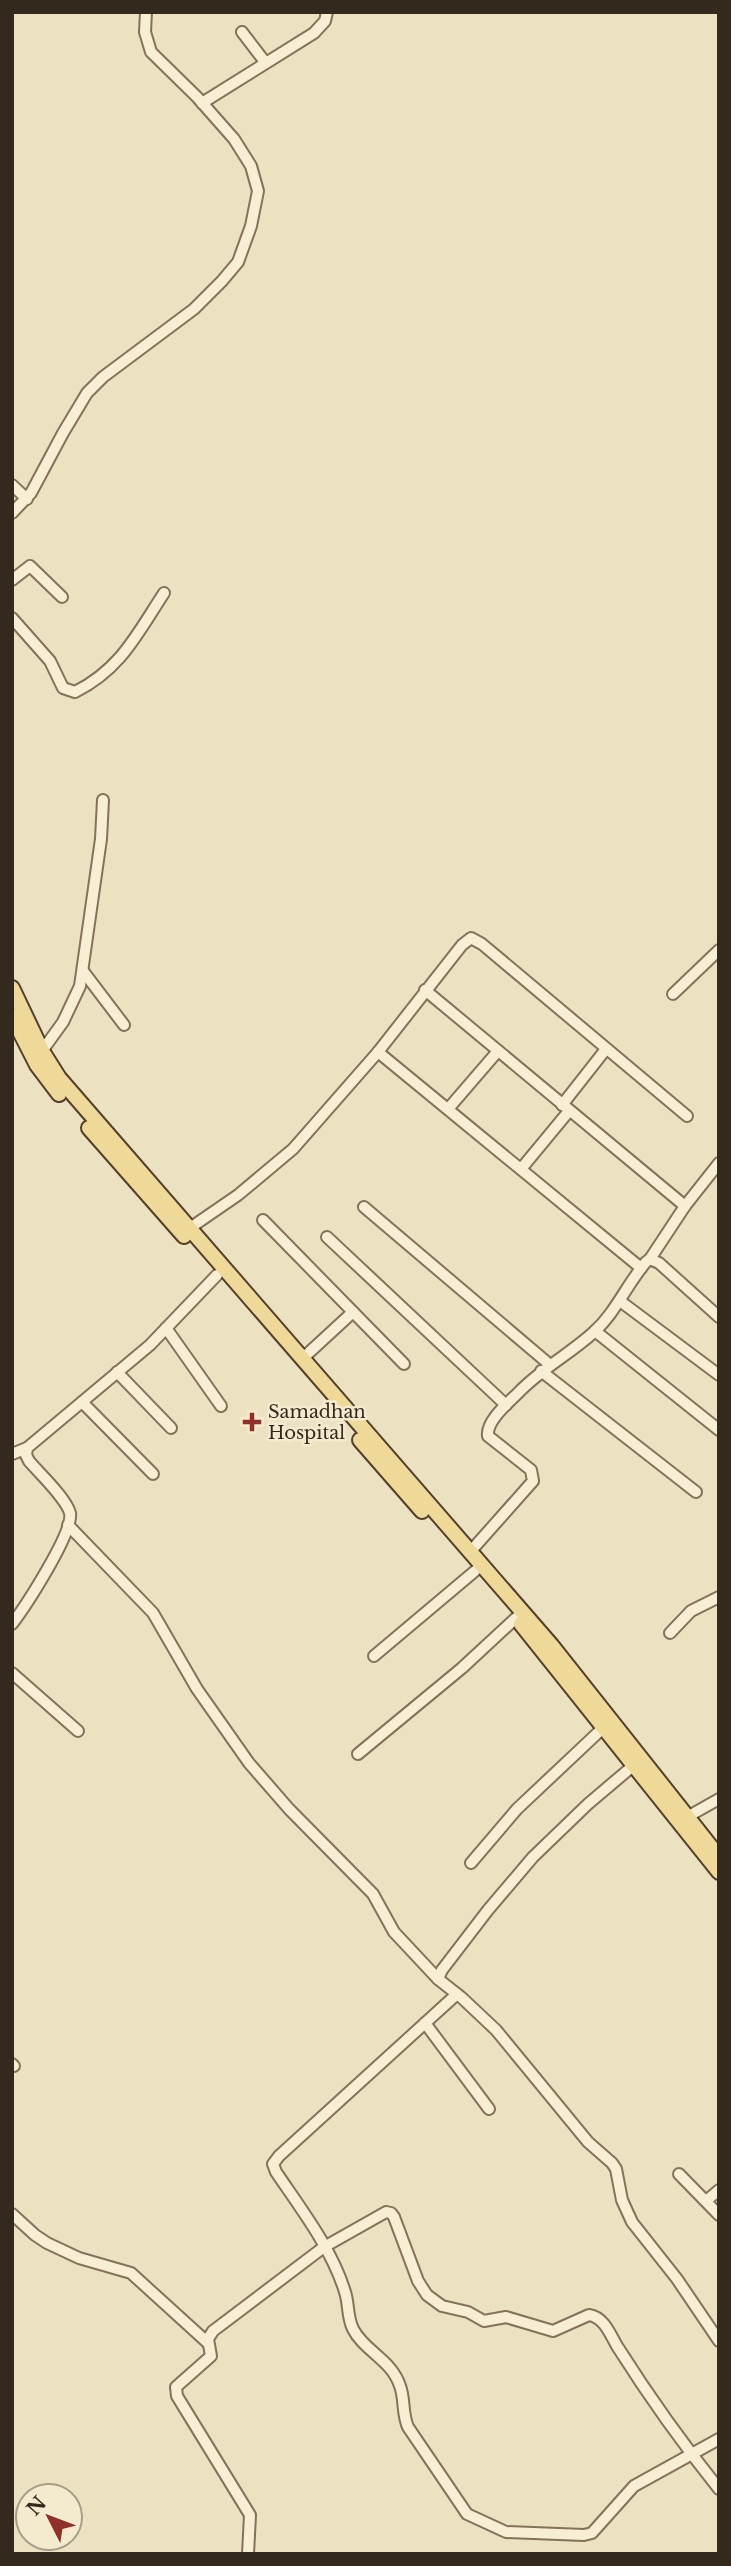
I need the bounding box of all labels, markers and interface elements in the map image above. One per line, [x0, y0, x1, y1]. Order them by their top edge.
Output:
place label: Samadhan Hospital [268, 1401, 366, 1444]
marker: Samadhan Hospital [242, 1412, 262, 1432]
north arrow [14, 2482, 84, 2552]
text: N [22, 2492, 51, 2520]

